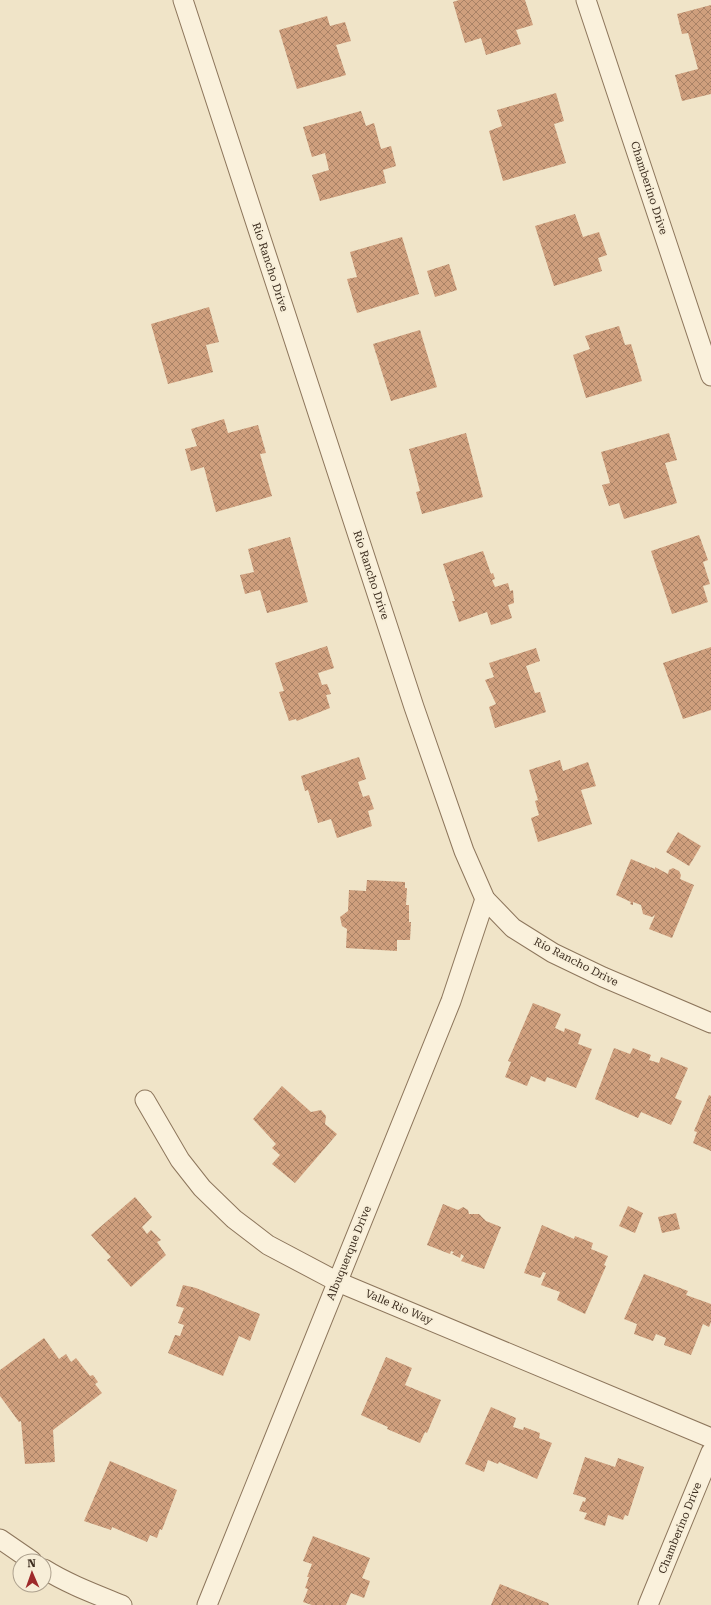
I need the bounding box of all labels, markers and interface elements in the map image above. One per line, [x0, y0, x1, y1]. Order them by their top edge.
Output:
street label: Chamberino Drive [628, 140, 670, 236]
street label: Rio Rancho Drive [249, 221, 291, 313]
street label: Rio Rancho Drive [350, 529, 392, 621]
street label: Rio Rancho Drive [532, 935, 620, 989]
street label: Albuquerque Drive [324, 1204, 374, 1302]
street label: Valle Rio Way [363, 1287, 435, 1327]
street label: Chamberino Drive [656, 1480, 704, 1576]
north arrow [12, 1553, 52, 1593]
text: N [27, 1557, 37, 1570]

